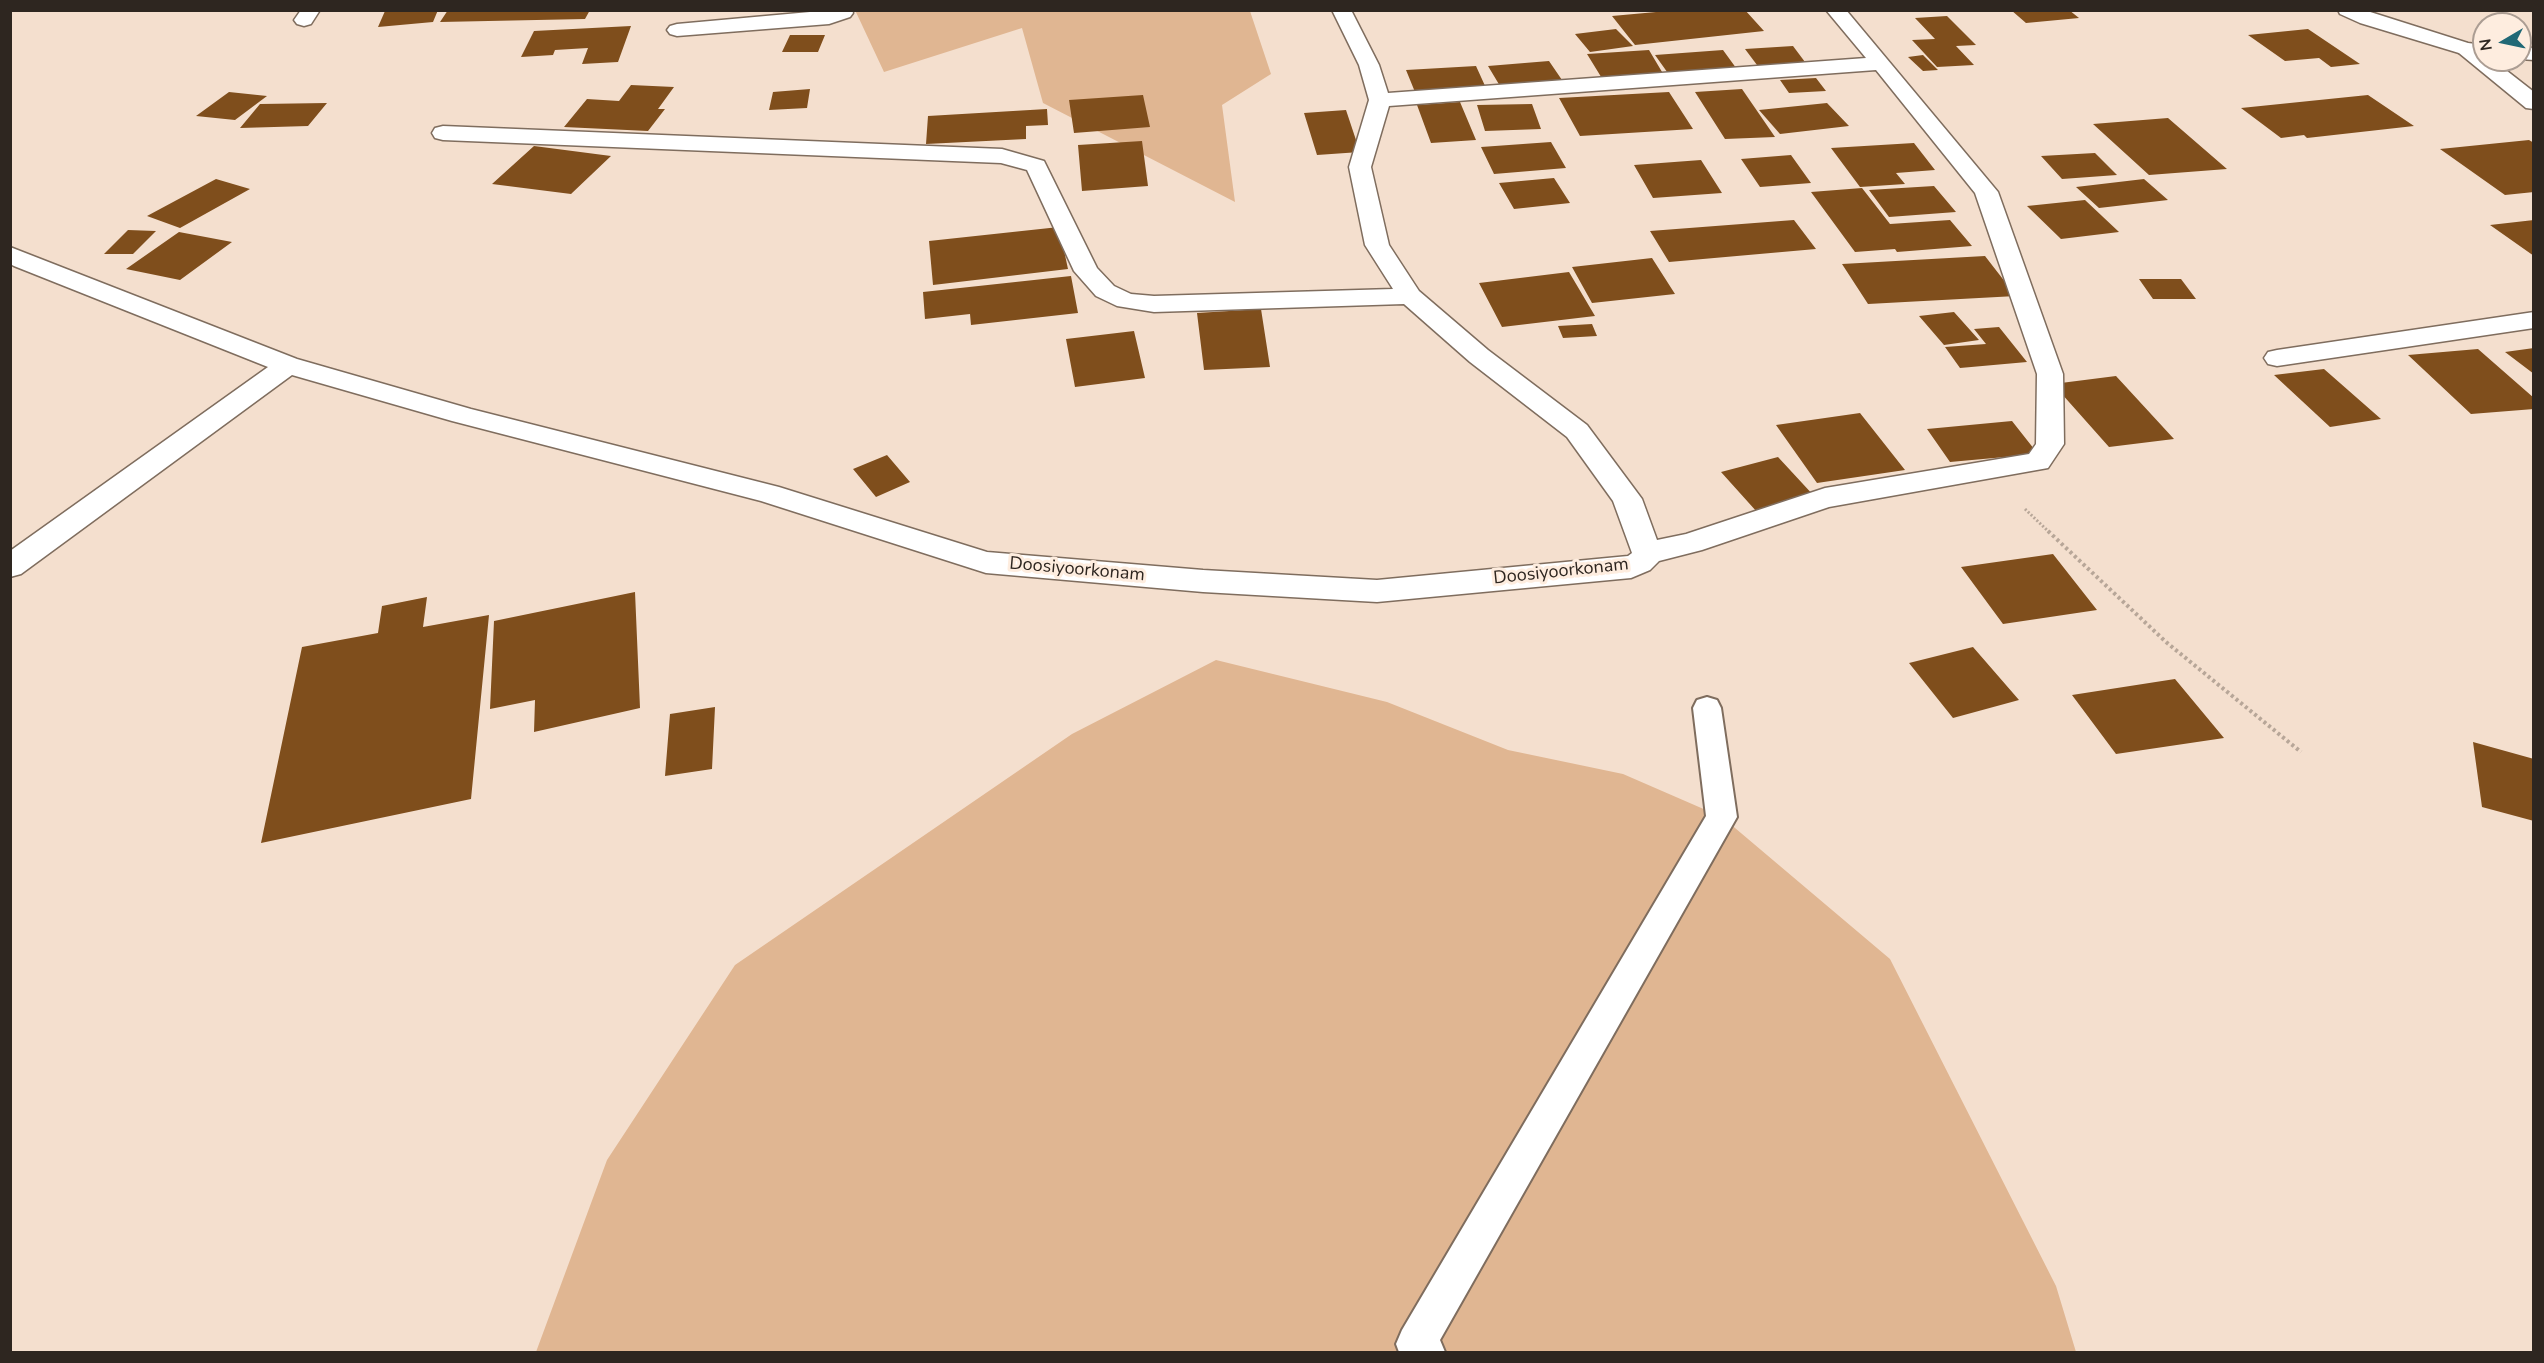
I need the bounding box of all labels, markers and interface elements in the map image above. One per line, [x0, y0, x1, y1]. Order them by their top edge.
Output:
north arrow [2472, 12, 2532, 72]
text: N [2474, 37, 2498, 52]
street label: Doosiyoorkonam [1008, 553, 1146, 587]
street label: Doosiyoorkonam [1492, 554, 1630, 590]

